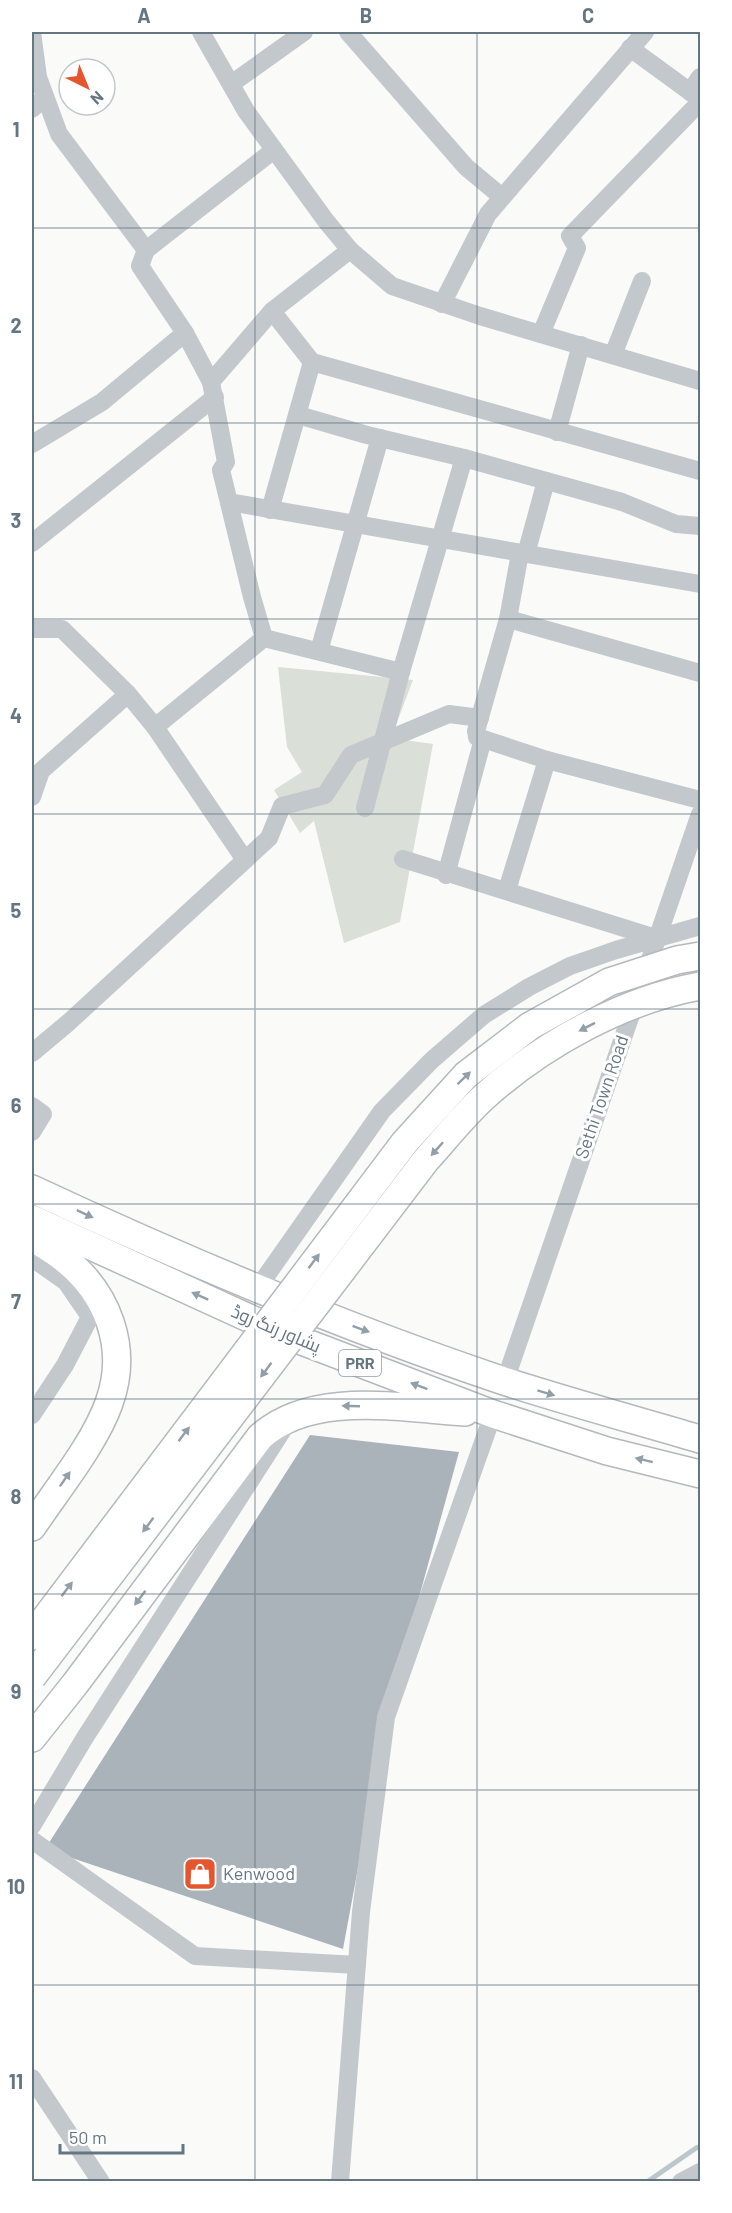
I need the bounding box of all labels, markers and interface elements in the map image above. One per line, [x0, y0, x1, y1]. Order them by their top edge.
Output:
text: A [137, 3, 151, 27]
text: B [360, 3, 372, 27]
text: C [582, 3, 594, 27]
north arrow [57, 57, 117, 117]
text: N [87, 88, 108, 109]
text: 1 [12, 117, 20, 141]
text: 2 [10, 313, 22, 337]
text: 3 [11, 508, 21, 532]
text: 4 [10, 703, 22, 727]
text: 5 [11, 898, 22, 922]
one-way arrow [578, 1022, 595, 1032]
street label: Sethi Town Road [570, 1032, 632, 1161]
one-way arrow [457, 1071, 472, 1085]
text: 6 [11, 1093, 22, 1117]
one-way arrow [431, 1141, 444, 1156]
one-way arrow [76, 1209, 93, 1218]
one-way arrow [308, 1254, 320, 1269]
text: 7 [11, 1289, 21, 1313]
one-way arrow [190, 1291, 208, 1301]
street label: پشاور رنگ روڈ [228, 1299, 325, 1359]
one-way arrow [353, 1324, 371, 1334]
road number: PRR [339, 1350, 381, 1376]
one-way arrow [261, 1362, 273, 1377]
one-way arrow [410, 1381, 428, 1390]
one-way arrow [537, 1389, 555, 1398]
one-way arrow [342, 1401, 361, 1411]
one-way arrow [178, 1426, 190, 1441]
one-way arrow [634, 1455, 653, 1465]
one-way arrow [59, 1471, 71, 1487]
text: 8 [11, 1484, 22, 1508]
one-way arrow [142, 1516, 154, 1532]
one-way arrow [60, 1582, 72, 1597]
one-way arrow [133, 1590, 146, 1606]
text: 9 [11, 1679, 21, 1703]
shop icon: Kenwood [182, 1856, 218, 1892]
place label: Kenwood [223, 1862, 295, 1884]
text: 10 [7, 1874, 25, 1898]
text: 11 [9, 2069, 23, 2093]
scale bar [60, 2117, 183, 2155]
text: 50 m [69, 2126, 107, 2148]

